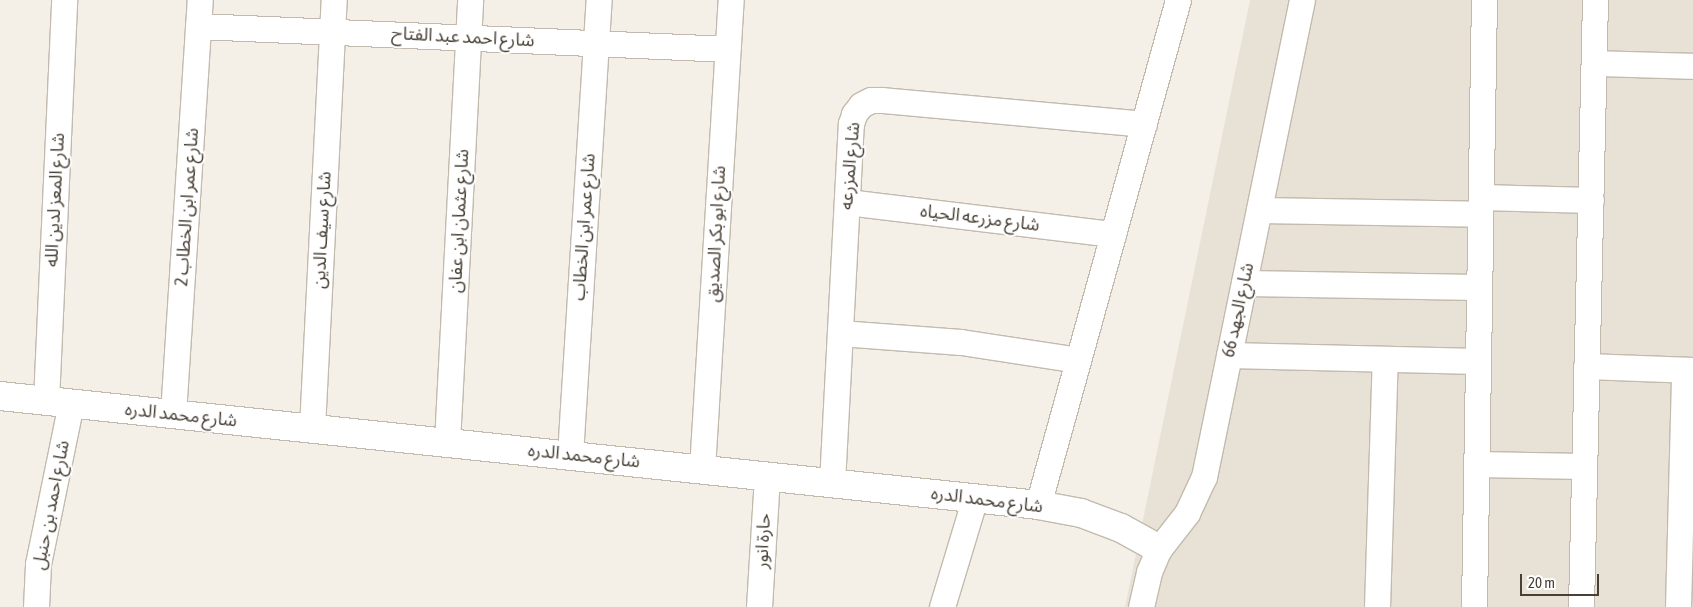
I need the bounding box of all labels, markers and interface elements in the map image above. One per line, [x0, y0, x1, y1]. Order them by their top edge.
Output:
street label: شارع احمد عبد الفتاح [391, 22, 535, 52]
street label: شارع المزرعه [835, 121, 865, 211]
street label: شارع عمر ابن الخطاب 2 [171, 127, 203, 287]
street label: شارع المعز لدين الله [41, 132, 69, 268]
street label: شارع عثمان ابن عفان [444, 149, 474, 293]
street label: شارع عمر ابن الخطاب [568, 153, 600, 301]
street label: شارع ابو بكر الصديق [702, 165, 730, 303]
street label: شارع سيف الدين [308, 171, 336, 289]
street label: شارع مزرعه الحياه [919, 200, 1041, 236]
street label: شارع الجهد 66 [1217, 261, 1259, 359]
street label: شارع محمد الدره [124, 398, 238, 432]
street label: شارع احمد بن حنبل [28, 438, 74, 572]
street label: شارع محمد الدره [527, 439, 641, 473]
street label: شارع محمد الدره [930, 482, 1044, 518]
street label: حارة انور [751, 513, 775, 569]
scale bar [1523, 564, 1602, 596]
text: 20 m [1528, 574, 1555, 591]

